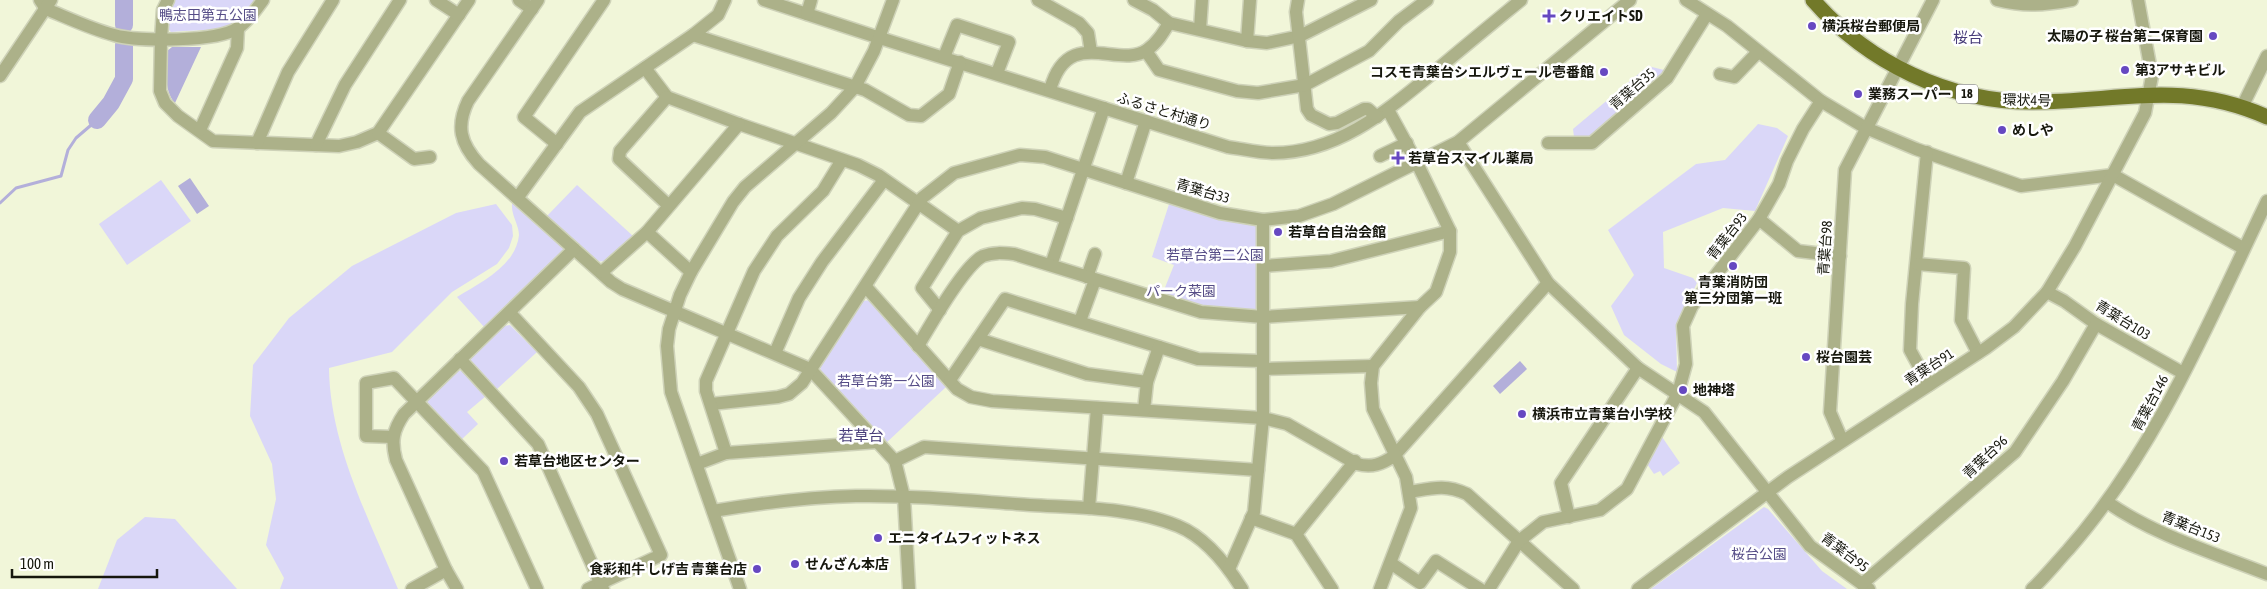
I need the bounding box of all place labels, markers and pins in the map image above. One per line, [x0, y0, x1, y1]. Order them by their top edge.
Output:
place label: クリエイトSD [1559, 8, 1643, 24]
marker: クリエイトSD [1543, 10, 1555, 22]
place label: 横浜桜台郵便局 [1822, 18, 1920, 34]
marker: 横浜桜台郵便局 [1806, 20, 1818, 32]
place label: 太陽の子 桜台第二保育園 [2047, 28, 2203, 44]
marker: 太陽の子 桜台第二保育園 [2207, 30, 2219, 42]
place label: 第3アサキビル [2135, 62, 2226, 78]
place label: コスモ青葉台シエルヴェール壱番館 [1370, 64, 1594, 80]
marker: 第3アサキビル [2119, 64, 2131, 76]
marker: コスモ青葉台シエルヴェール壱番館 [1598, 66, 1610, 78]
place label: 業務スーパー [1868, 86, 1952, 102]
marker: 業務スーパー [1852, 88, 1864, 100]
place label: めしや [2012, 122, 2054, 138]
marker: めしや [1996, 124, 2008, 136]
place label: 若草台スマイル薬局 [1408, 150, 1534, 166]
marker: 若草台スマイル薬局 [1392, 152, 1404, 164]
place label: 若草台自治会館 [1288, 224, 1386, 240]
marker: 若草台自治会館 [1272, 226, 1284, 238]
marker: 青葉消防団 第三分団第一班 [1727, 260, 1739, 272]
place label: 青葉消防団 第三分団第一班 [1684, 274, 1782, 306]
place label: 桜台園芸 [1816, 349, 1872, 365]
marker: 桜台園芸 [1800, 351, 1812, 363]
place label: 地神塔 [1693, 382, 1735, 398]
marker: 地神塔 [1677, 384, 1689, 396]
place label: 横浜市立青葉台小学校 [1532, 406, 1672, 422]
marker: 横浜市立青葉台小学校 [1516, 408, 1528, 420]
place label: 若草台地区センター [514, 453, 640, 469]
marker: 若草台地区センター [498, 455, 510, 467]
place label: エニタイムフィットネス [888, 530, 1041, 546]
marker: エニタイムフィットネス [872, 532, 884, 544]
place label: せんざん本店 [805, 556, 889, 572]
marker: せんざん本店 [789, 558, 801, 570]
place label: 食彩和牛 しげ吉 青葉台店 [589, 561, 747, 577]
marker: 食彩和牛 しげ吉 青葉台店 [751, 563, 763, 575]

